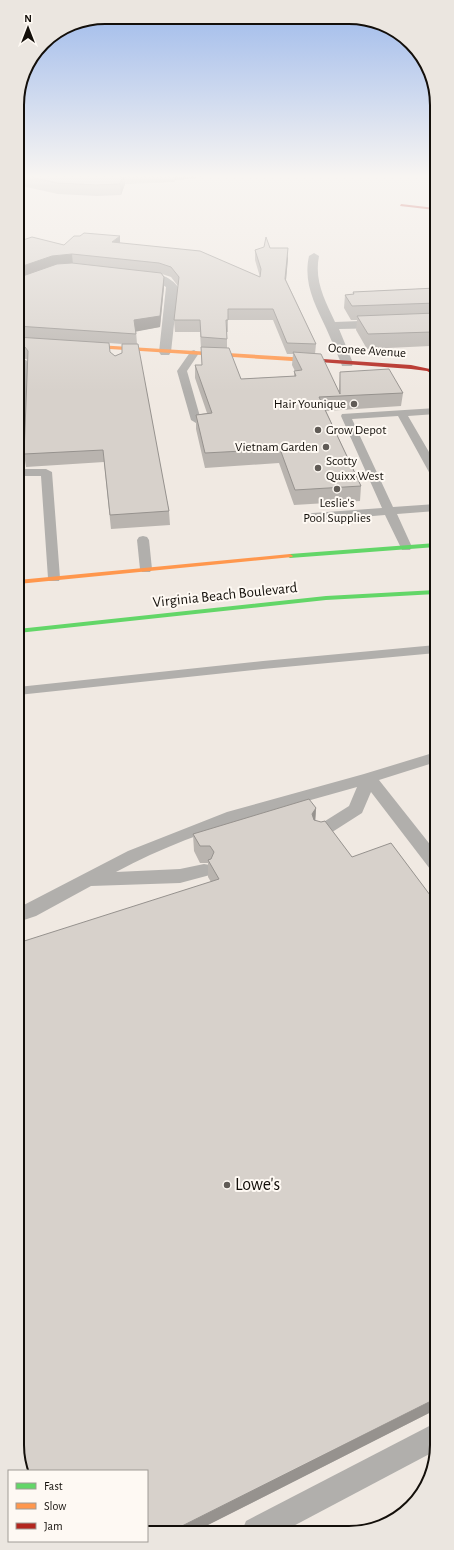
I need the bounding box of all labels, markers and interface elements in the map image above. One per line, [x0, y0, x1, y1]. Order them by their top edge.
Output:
north arrow [8, 8, 48, 48]
text: N [24, 13, 32, 24]
street label: Oconee Avenue [328, 342, 406, 360]
place label: Hair Younique [274, 398, 346, 411]
marker: Hair Younique [349, 399, 359, 409]
place label: Grow Depot [326, 424, 386, 437]
marker: Grow Depot [313, 425, 323, 435]
place label: Vietnam Garden [235, 441, 318, 454]
marker: Vietnam Garden [321, 442, 331, 452]
place label: Scotty Quixx West [326, 455, 384, 483]
marker: Scotty Quixx West [313, 463, 323, 473]
marker: Leslie's Pool Supplies [332, 484, 342, 494]
place label: Leslie's Pool Supplies [303, 497, 371, 525]
street label: Virginia Beach Boulevard [152, 580, 298, 610]
place label: Lowe's [235, 1176, 280, 1194]
marker: Lowe's [222, 1180, 232, 1190]
legend [8, 1470, 148, 1542]
text: Fast [44, 1480, 63, 1492]
text: Slow [44, 1500, 66, 1512]
text: Jam [44, 1520, 63, 1532]

